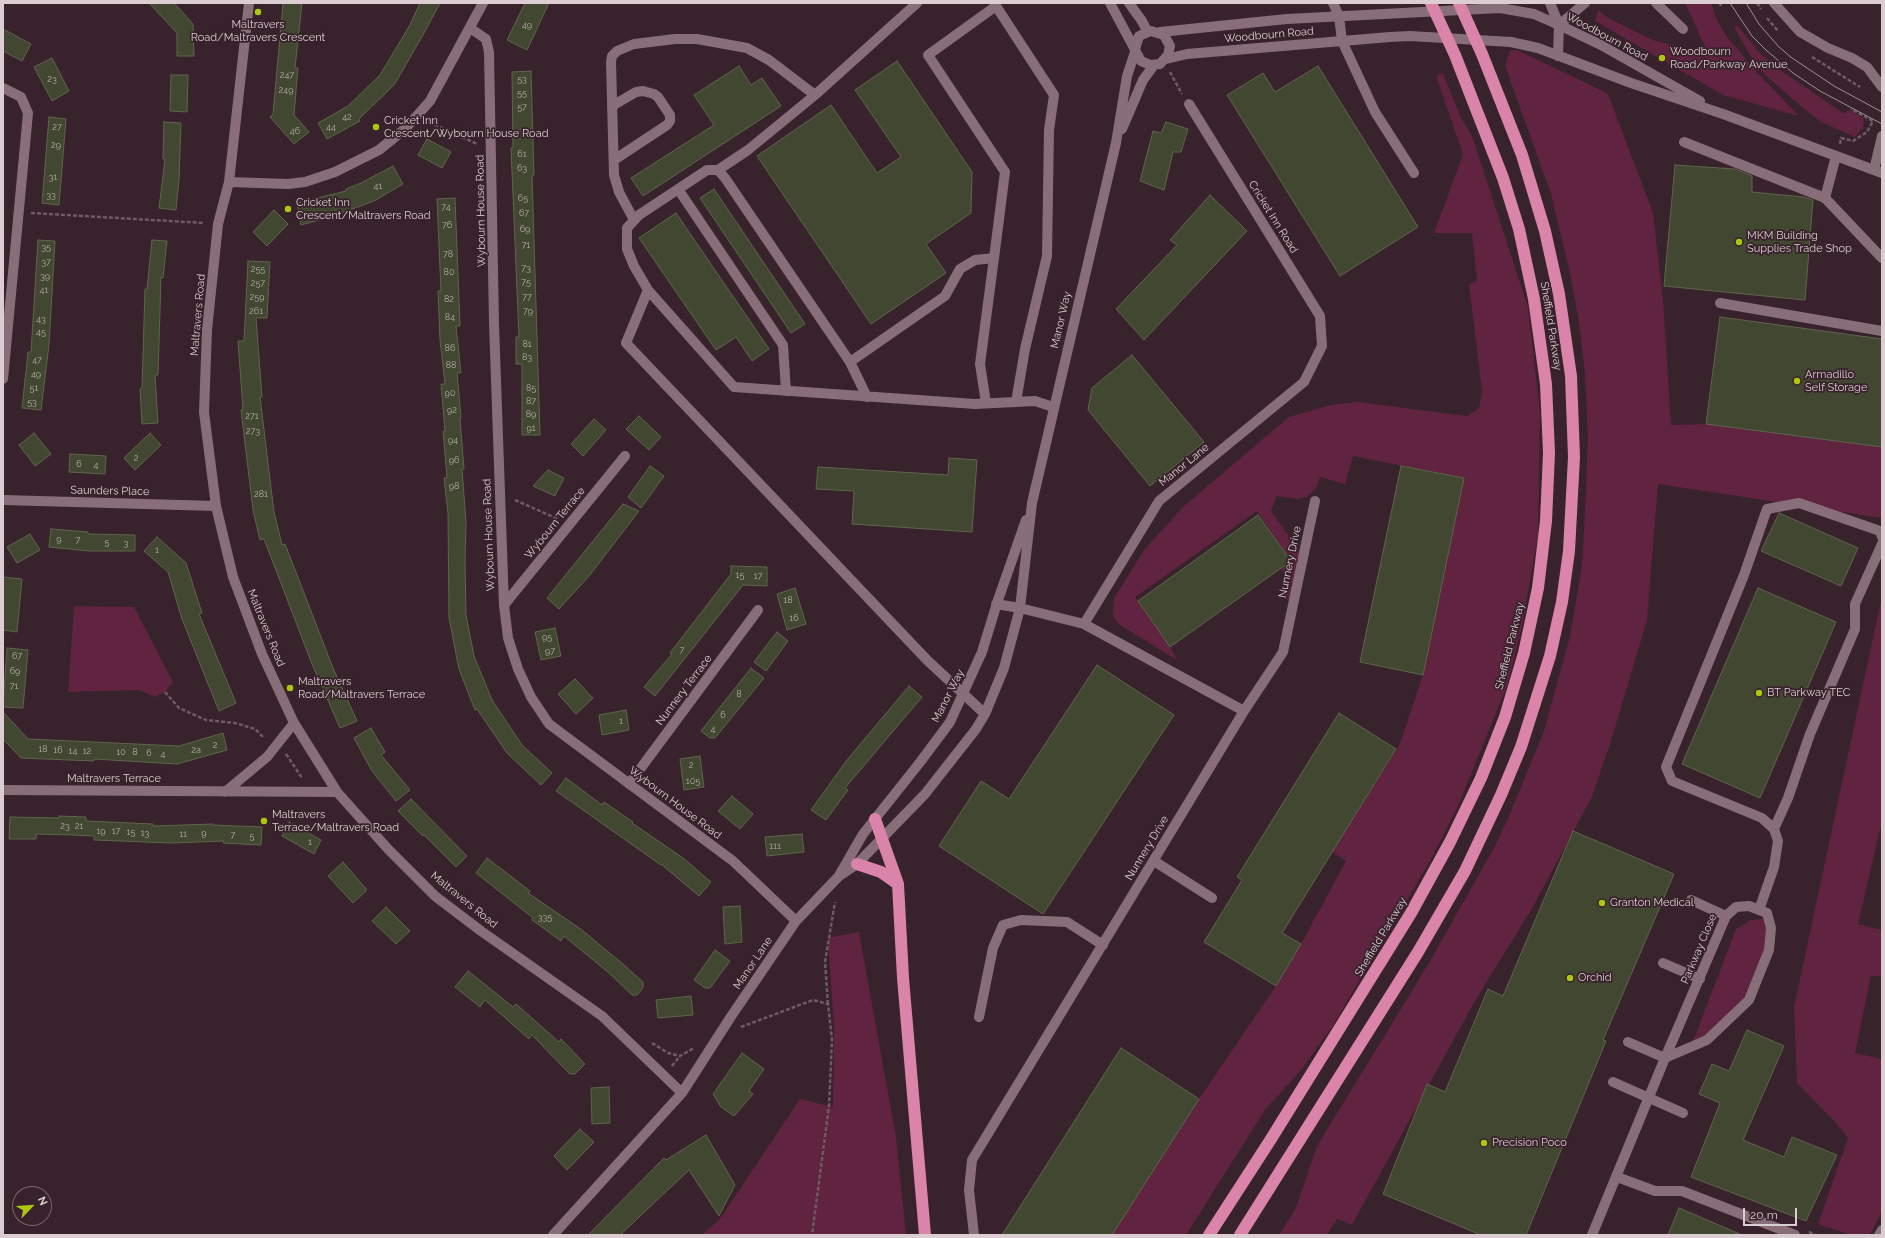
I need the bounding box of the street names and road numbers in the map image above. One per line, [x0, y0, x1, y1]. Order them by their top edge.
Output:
street label: Woodbourn Road [1564, 10, 1650, 64]
street label: Woodbourn Road [1224, 25, 1314, 45]
street label: Wybourn House Road [473, 155, 489, 267]
street label: Cricket Inn Road [1245, 178, 1301, 256]
street label: Maltravers Road [188, 273, 208, 357]
street label: Sheffield Parkway [1537, 281, 1565, 371]
street label: Manor Way [1048, 290, 1074, 350]
street label: Manor Lane [1156, 441, 1212, 489]
street label: Wybourn House Road [480, 479, 498, 591]
street label: Saunders Place [70, 484, 150, 498]
street label: Wybourn Terrace [522, 485, 588, 561]
street label: Nunnery Drive [1276, 525, 1304, 599]
street label: Maltravers Road [244, 587, 288, 669]
street label: Sheffield Parkway [1493, 601, 1527, 691]
street label: Nunnery Terrace [653, 652, 715, 728]
street label: Manor Way [929, 667, 967, 725]
street label: Wybourn House Road [626, 764, 724, 842]
street label: Maltravers Terrace [67, 772, 161, 786]
street label: Nunnery Drive [1122, 813, 1172, 883]
street label: Maltravers Road [428, 869, 500, 931]
street label: Sheffield Parkway [1352, 895, 1410, 979]
street label: Parkway Close [1678, 912, 1720, 986]
street label: Manor Lane [731, 934, 775, 992]

